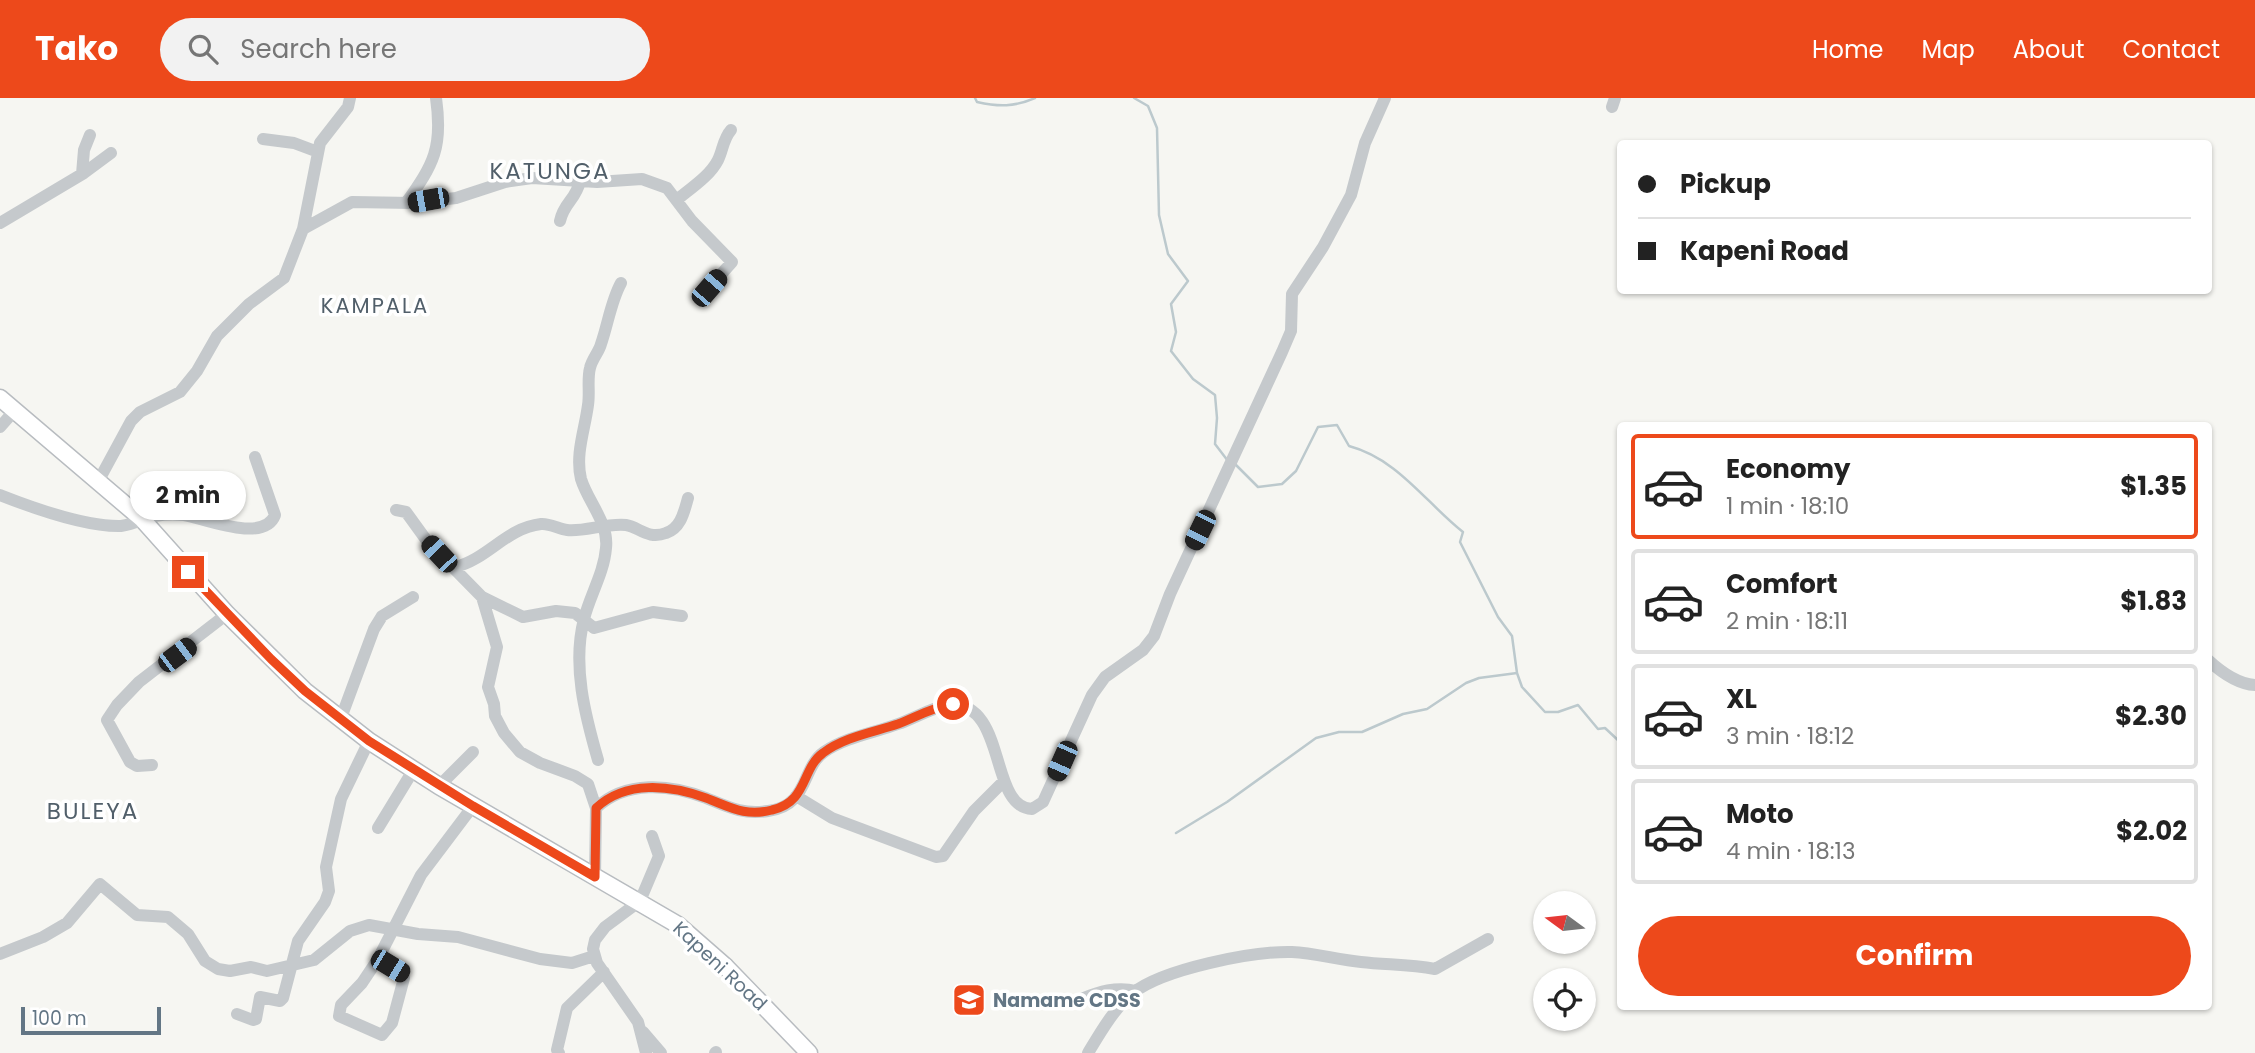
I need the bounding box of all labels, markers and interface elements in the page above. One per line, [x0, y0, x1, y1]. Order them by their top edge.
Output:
search box [160, 18, 650, 81]
text: Tako [35, 25, 118, 72]
icon: search [184, 30, 222, 68]
text: Search here [240, 31, 397, 67]
text: Home [1812, 33, 1884, 66]
text: Map [1922, 33, 1975, 66]
text: About [2013, 33, 2084, 66]
text: Contact [2122, 33, 2220, 66]
district label: KATUNGA [490, 155, 610, 187]
text: Pickup [1680, 166, 1771, 202]
car [406, 186, 451, 214]
text: Kapeni Road [1680, 233, 1849, 269]
car [688, 265, 731, 311]
district label: KAMPALA [321, 291, 429, 320]
text: Economy [1726, 451, 1850, 487]
icon: car [1642, 455, 1705, 518]
text: $1.35 [2120, 468, 2187, 504]
callout: 2 min [130, 470, 246, 519]
text: 2 min [156, 479, 220, 511]
text: 1 min · 18:10 [1726, 490, 1849, 522]
car [1182, 507, 1219, 553]
car [417, 531, 462, 577]
route end [172, 556, 204, 588]
text: Comfort [1726, 566, 1838, 602]
icon: car [1642, 570, 1705, 633]
text: $1.83 [2120, 583, 2187, 619]
text: 2 min · 18:11 [1726, 605, 1848, 637]
car [154, 634, 201, 676]
text: XL [1726, 681, 1757, 717]
icon: car [1642, 685, 1705, 748]
route start [937, 688, 969, 720]
text: $2.30 [2115, 698, 2187, 734]
text: 3 min · 18:12 [1726, 720, 1854, 752]
car [1044, 738, 1081, 784]
district label: BULEYA [47, 795, 139, 827]
text: Moto [1726, 796, 1794, 832]
icon: car [1642, 800, 1705, 863]
text: $2.02 [2116, 813, 2187, 849]
text: 4 min · 18:13 [1726, 835, 1856, 867]
north arrow [1533, 891, 1596, 954]
map controls [1533, 891, 1596, 1031]
street label: Kapeni Road [667, 915, 773, 1017]
button: Confirm [1638, 916, 2191, 996]
car [367, 946, 414, 986]
button: locate [1533, 968, 1596, 1031]
school or university icon: Namame CDSS [950, 981, 988, 1019]
place label: Namame CDSS [993, 987, 1141, 1014]
scale bar [21, 1004, 161, 1036]
text: 100 m [32, 1005, 87, 1032]

